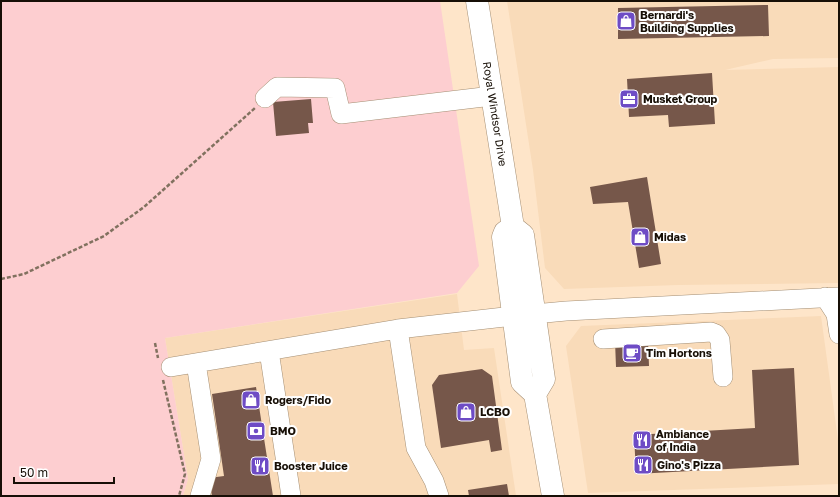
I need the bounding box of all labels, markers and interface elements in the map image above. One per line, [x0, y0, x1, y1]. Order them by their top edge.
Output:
place label: Bernardi's Building Supplies [640, 8, 734, 34]
shop icon: Bernardi's Building Supplies [615, 10, 637, 32]
street label: Royal Windsor Drive [481, 61, 510, 167]
office icon: Musket Group [618, 88, 640, 110]
place label: Musket Group [643, 92, 718, 105]
shop icon: Midas [629, 226, 651, 248]
place label: Midas [654, 230, 686, 243]
cafe icon: Tim Hortons [621, 342, 643, 364]
place label: Tim Hortons [646, 346, 712, 359]
shop icon: Rogers/Fido [240, 389, 262, 411]
place label: Rogers/Fido [265, 393, 331, 406]
shop icon: LCBO [455, 401, 477, 423]
place label: LCBO [480, 405, 510, 418]
bank icon: BMO [245, 420, 267, 442]
place label: BMO [270, 424, 296, 437]
place label: Ambiance of India [656, 427, 710, 453]
restaurant icon: Ambiance of India [631, 429, 653, 451]
restaurant icon: Gino's Pizza [632, 454, 654, 476]
restaurant icon: Booster Juice [249, 455, 271, 477]
place label: Gino's Pizza [657, 458, 721, 471]
scale bar [14, 459, 114, 485]
place label: Booster Juice [274, 459, 348, 472]
text: 50 m [20, 465, 48, 480]

